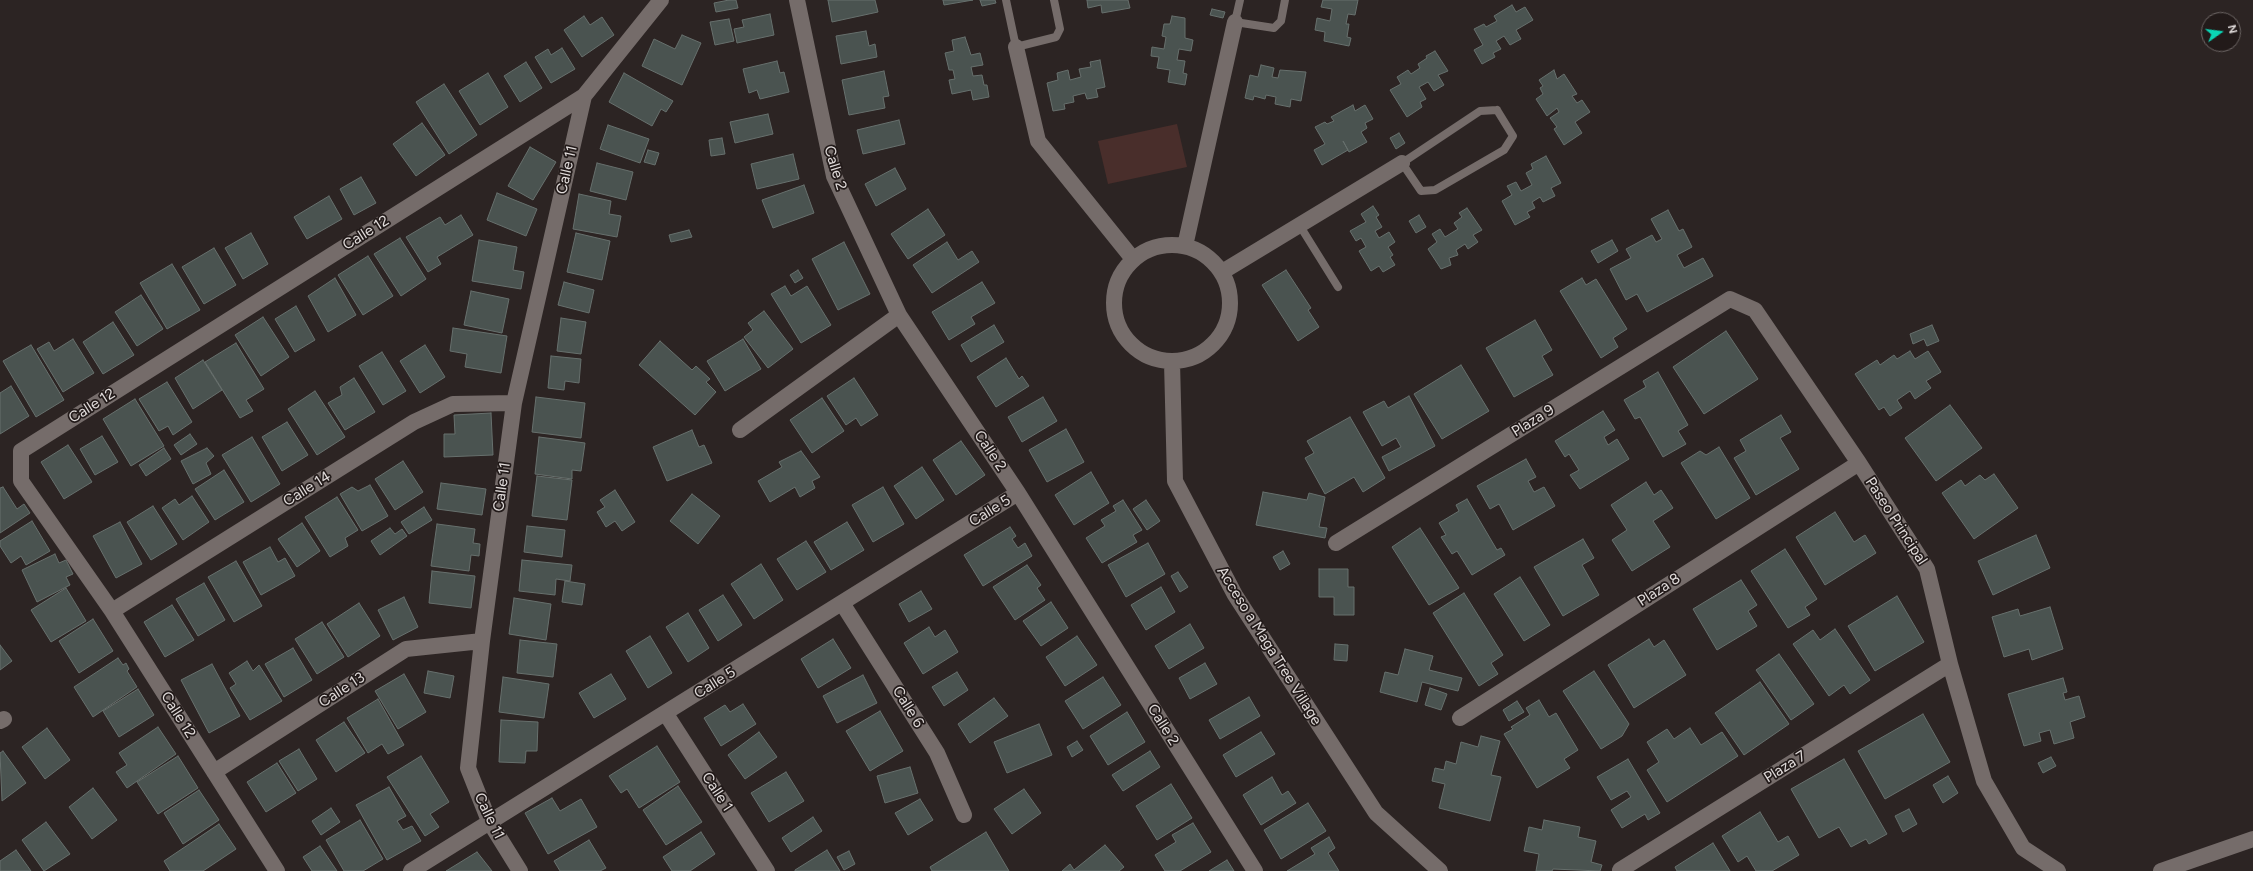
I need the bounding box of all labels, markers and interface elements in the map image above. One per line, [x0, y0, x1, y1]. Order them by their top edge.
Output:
north arrow [2201, 12, 2241, 52]
text: N [2225, 24, 2239, 35]
street label: Calle 11 [553, 144, 581, 196]
street label: Calle 2 [820, 144, 850, 192]
street label: Calle 12 [339, 212, 393, 254]
street label: Calle 12 [65, 385, 119, 427]
street label: Plaza 9 [1508, 401, 1558, 441]
street label: Calle 2 [970, 427, 1010, 475]
street label: Calle 11 [490, 461, 514, 513]
street label: Calle 14 [280, 467, 334, 511]
street label: Paseo Principal [1861, 474, 1931, 568]
street label: Calle 5 [966, 491, 1014, 531]
street label: Acceso a Maga Tree Village [1213, 563, 1325, 729]
street label: Plaza 8 [1634, 569, 1684, 611]
street label: Calle 5 [691, 663, 739, 703]
street label: Calle 13 [316, 668, 368, 712]
street label: Calle 6 [888, 683, 928, 731]
street label: Calle 12 [157, 688, 199, 742]
street label: Calle 2 [1143, 701, 1183, 749]
street label: Plaza 7 [1761, 747, 1809, 787]
street label: Calle 1 [698, 769, 736, 815]
street label: Calle 11 [470, 790, 508, 842]

